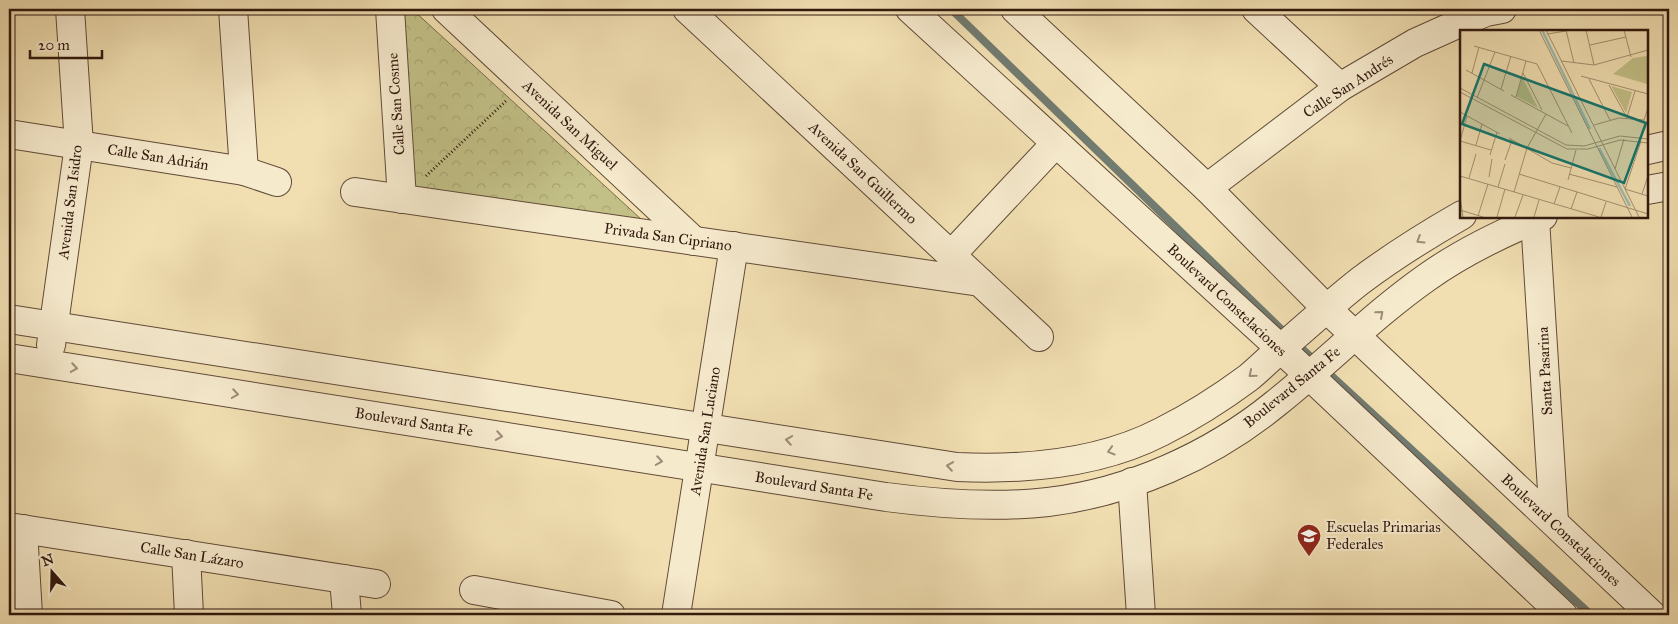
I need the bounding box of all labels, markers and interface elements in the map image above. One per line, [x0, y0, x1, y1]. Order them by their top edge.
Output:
scale bar [30, 28, 102, 60]
inset map [1460, 30, 1648, 218]
text: 20 m [38, 36, 70, 54]
street label: Calle San Andrés [1300, 50, 1396, 122]
street label: Calle San Cosme [383, 52, 409, 156]
street label: Avenida San Miguel [518, 76, 622, 174]
street label: Avenida San Guillermo [804, 117, 921, 228]
street label: Calle San Adrián [106, 140, 210, 174]
street label: Avenida San Isidro [54, 144, 86, 261]
street label: Privada San Cipriano [603, 219, 733, 255]
one-way arrow [1416, 233, 1425, 243]
street label: Boulevard Constelaciones [1163, 240, 1291, 360]
one-way arrow [1374, 311, 1383, 320]
street label: Santa Pasarina [1534, 326, 1556, 416]
street label: Boulevard Santa Fe [1240, 343, 1344, 431]
one-way arrow [70, 363, 79, 373]
street label: Avenida San Luciano [686, 365, 724, 498]
one-way arrow [1249, 368, 1258, 377]
one-way arrow [230, 388, 239, 398]
street label: Boulevard Santa Fe [354, 404, 474, 440]
one-way arrow [495, 430, 503, 440]
one-way arrow [785, 435, 793, 446]
one-way arrow [1107, 445, 1115, 455]
one-way arrow [655, 456, 664, 466]
one-way arrow [946, 461, 954, 471]
street label: Boulevard Santa Fe [754, 468, 874, 504]
street label: Boulevard Constelaciones [1497, 470, 1625, 590]
place label: Escuelas Primarias Federales [1326, 518, 1441, 553]
school or university icon: Escuelas Primarias Federales [1296, 523, 1322, 557]
street label: Calle San Lázaro [139, 538, 245, 572]
north arrow [28, 546, 78, 596]
text: N [39, 550, 56, 570]

